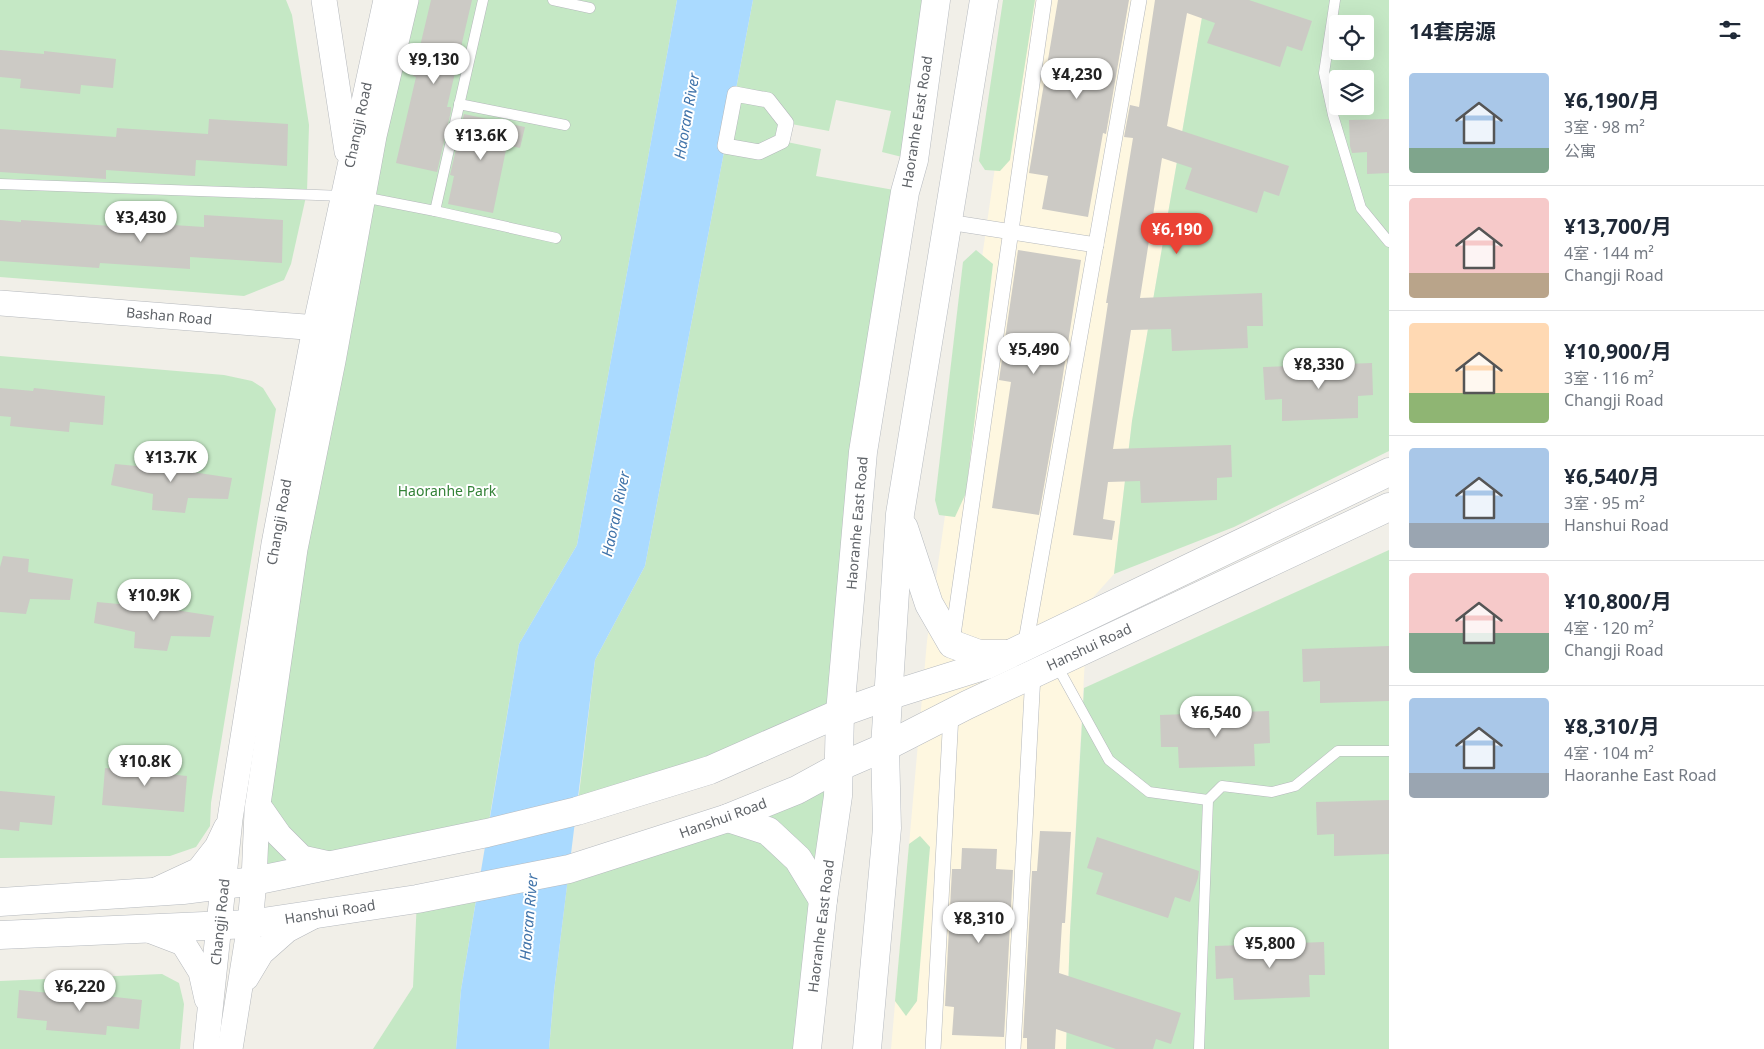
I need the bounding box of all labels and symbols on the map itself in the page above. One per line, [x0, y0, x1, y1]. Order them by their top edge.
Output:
pin: ¥9,130 [393, 42, 475, 85]
street label: Haoranhe East Road [897, 54, 936, 189]
pin: ¥4,230 [1036, 58, 1118, 100]
water label: Haoran River [669, 70, 704, 160]
street label: Changji Road [339, 80, 376, 169]
pin: ¥13.6K [440, 119, 522, 161]
pin: ¥3,430 [100, 200, 182, 243]
pin: ¥6,190 [1136, 212, 1218, 255]
street label: Bashan Road [125, 302, 213, 329]
pin: ¥5,490 [993, 332, 1075, 375]
pin: ¥8,330 [1278, 348, 1360, 390]
pin: ¥13.7K [130, 440, 212, 483]
street label: Haoranhe East Road [841, 456, 872, 590]
water label: Haoran River [596, 468, 634, 558]
street label: Changji Road [262, 477, 295, 566]
park label: Haoranhe Park [398, 481, 497, 500]
pin: ¥10.9K [113, 578, 195, 621]
street label: Hanshui Road [1043, 619, 1134, 675]
pin: ¥6,540 [1175, 696, 1257, 738]
pin: ¥10.8K [104, 744, 186, 787]
street label: Hanshui Road [676, 793, 769, 842]
street label: Haoranhe East Road [803, 858, 838, 993]
water label: Haoran River [514, 872, 542, 961]
street label: Changji Road [206, 878, 234, 966]
street label: Hanshui Road [283, 895, 377, 928]
pin: ¥8,310 [938, 902, 1020, 944]
pin: ¥5,800 [1229, 926, 1311, 969]
pin: ¥6,220 [39, 970, 121, 1012]

